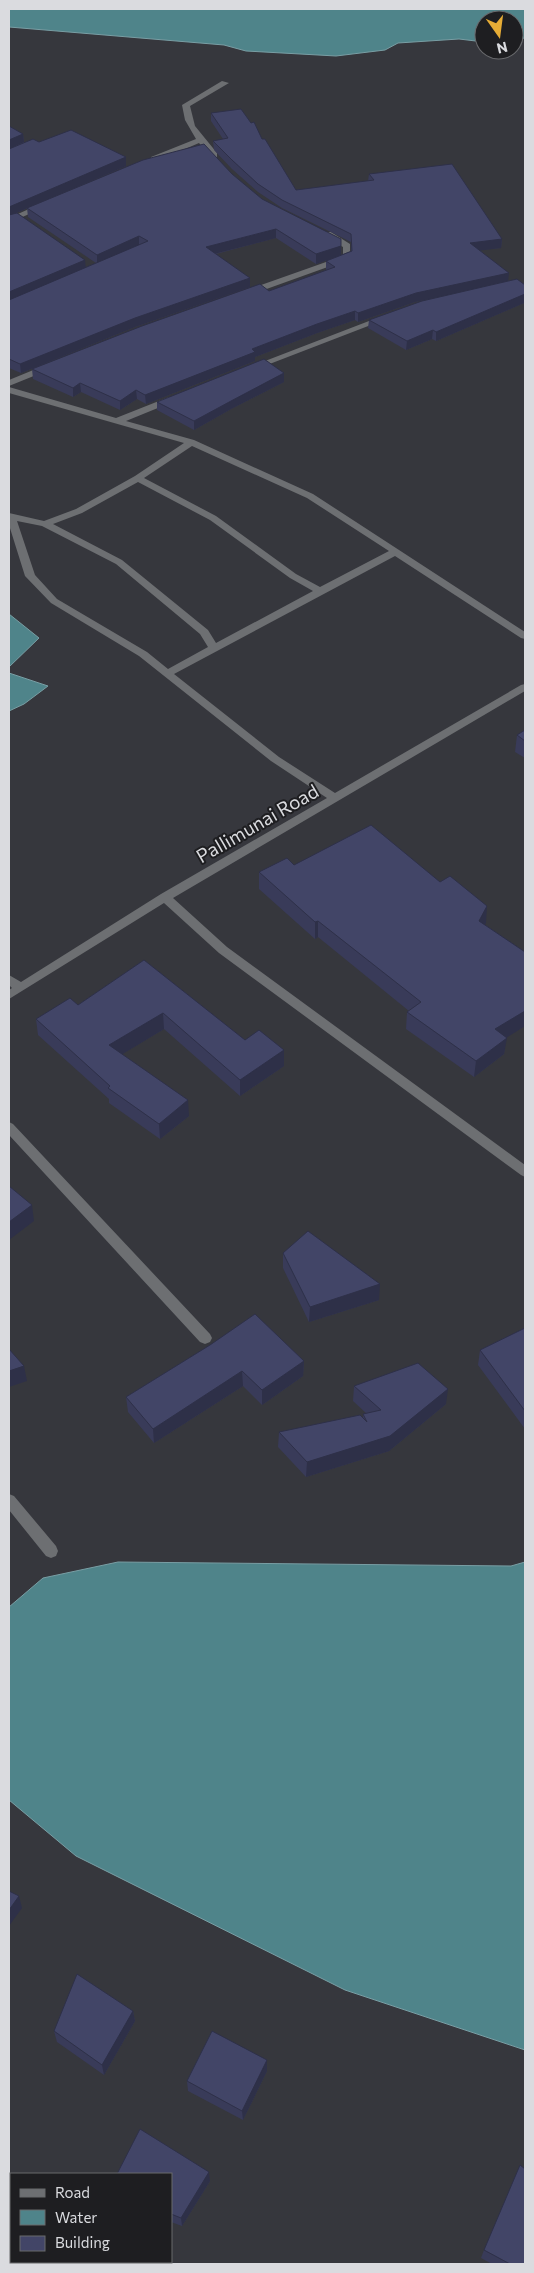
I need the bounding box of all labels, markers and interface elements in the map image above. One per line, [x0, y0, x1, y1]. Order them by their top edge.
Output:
north arrow [474, 10, 524, 60]
text: N [495, 39, 509, 58]
street label: Pallimunai Road [192, 779, 322, 867]
legend [10, 2173, 172, 2263]
text: Road [55, 2183, 90, 2201]
text: Water [55, 2208, 97, 2226]
text: Building [55, 2233, 110, 2251]

